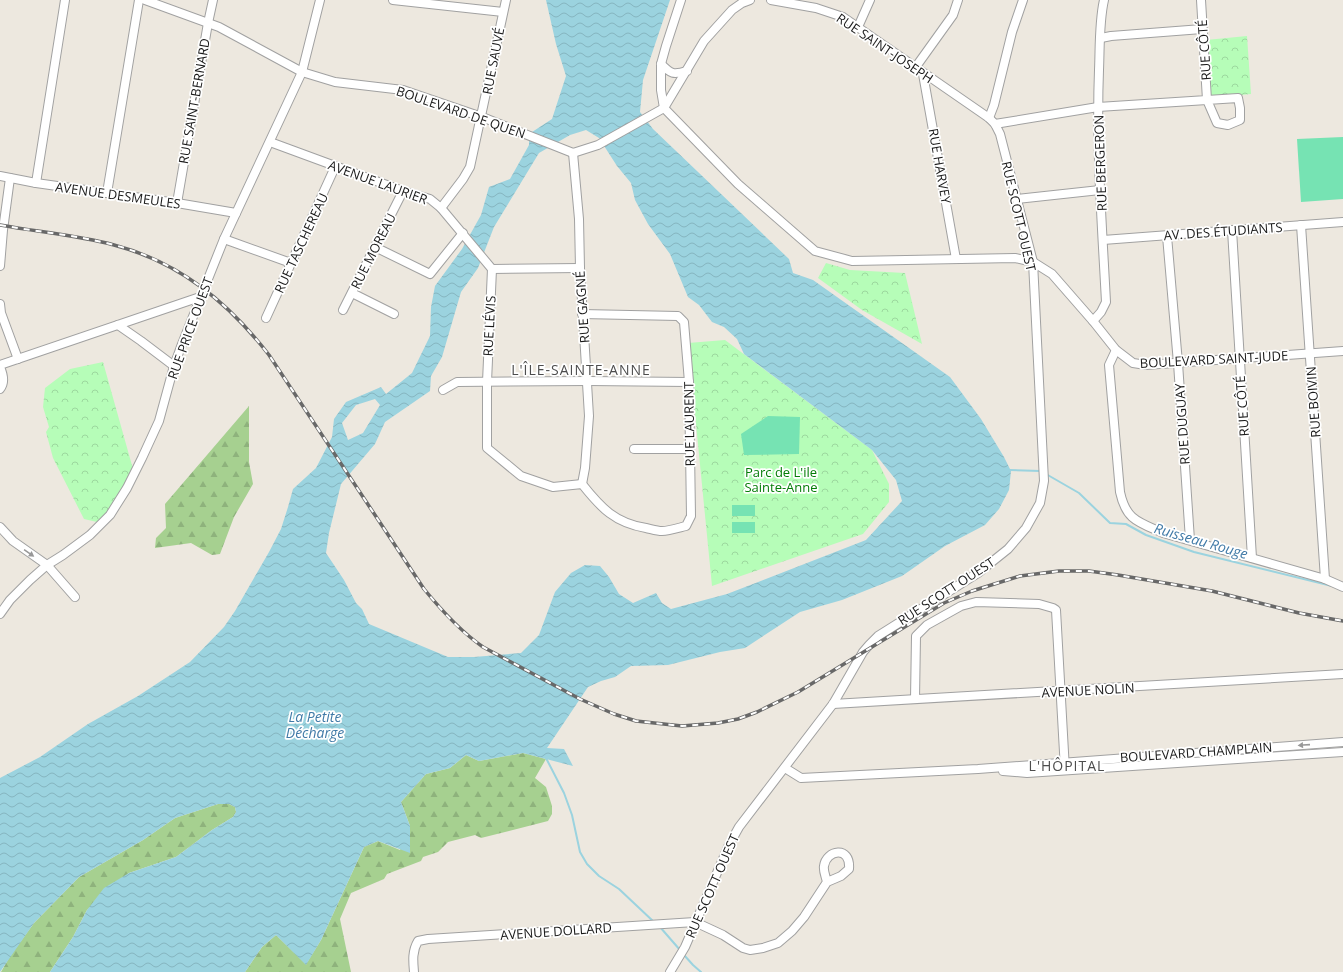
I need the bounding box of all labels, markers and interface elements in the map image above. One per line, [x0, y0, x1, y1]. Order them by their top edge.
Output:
street label: RUE SAINT-JOSEPH [833, 9, 937, 87]
street label: RUE CÔTÉ [1193, 19, 1215, 81]
street label: RUE SAUVÉ [478, 26, 508, 96]
street label: RUE SAINT-BERNARD [174, 37, 214, 165]
street label: BOULEVARD DE QUEN [394, 81, 528, 143]
street label: RUE BERGERON [1089, 115, 1111, 211]
street label: RUE HARVEY [925, 127, 956, 206]
street label: AVENUE LAURIER [326, 156, 430, 208]
street label: RUE SCOTT OUEST [998, 159, 1041, 274]
street label: AVENUE DESMEULES [54, 177, 182, 213]
street label: RUE TASCHEREAU [270, 190, 332, 296]
street label: RUE MOREAU [346, 210, 400, 292]
street label: AV. DES ÉTUDIANTS [1163, 218, 1283, 244]
street label: RUE GAGNÉ [571, 270, 593, 344]
street label: RUE PRICE OUEST [163, 274, 217, 382]
street label: RUE LÉVIS [478, 295, 500, 357]
street label: BOULEVARD SAINT-JUDE [1139, 346, 1289, 372]
district label: L'ÎLE-SAINTE-ANNE [511, 360, 651, 379]
street label: RUE BOIVIN [1302, 366, 1324, 438]
street label: RUE CÔTÉ [1231, 375, 1253, 437]
street label: RUE LAURENT [679, 381, 699, 467]
street label: RUE DUGUAY [1170, 382, 1194, 465]
park label: Parc de L'ile Sainte-Anne [744, 463, 818, 496]
water label: Ruisseau Rouge [1152, 518, 1250, 563]
one-way arrow [24, 549, 35, 557]
street label: RUE SCOTT OUEST [894, 552, 999, 629]
street label: AVENUE NOLIN [1041, 679, 1135, 701]
water label: La Petite Décharge [286, 707, 344, 742]
street label: BOULEVARD CHAMPLAIN [1119, 738, 1273, 766]
one-way arrow [1297, 742, 1310, 748]
district label: L'HÔPITAL [1029, 756, 1105, 775]
street label: RUE SCOTT OUEST [681, 830, 743, 941]
street label: AVENUE DOLLARD [500, 918, 612, 944]

